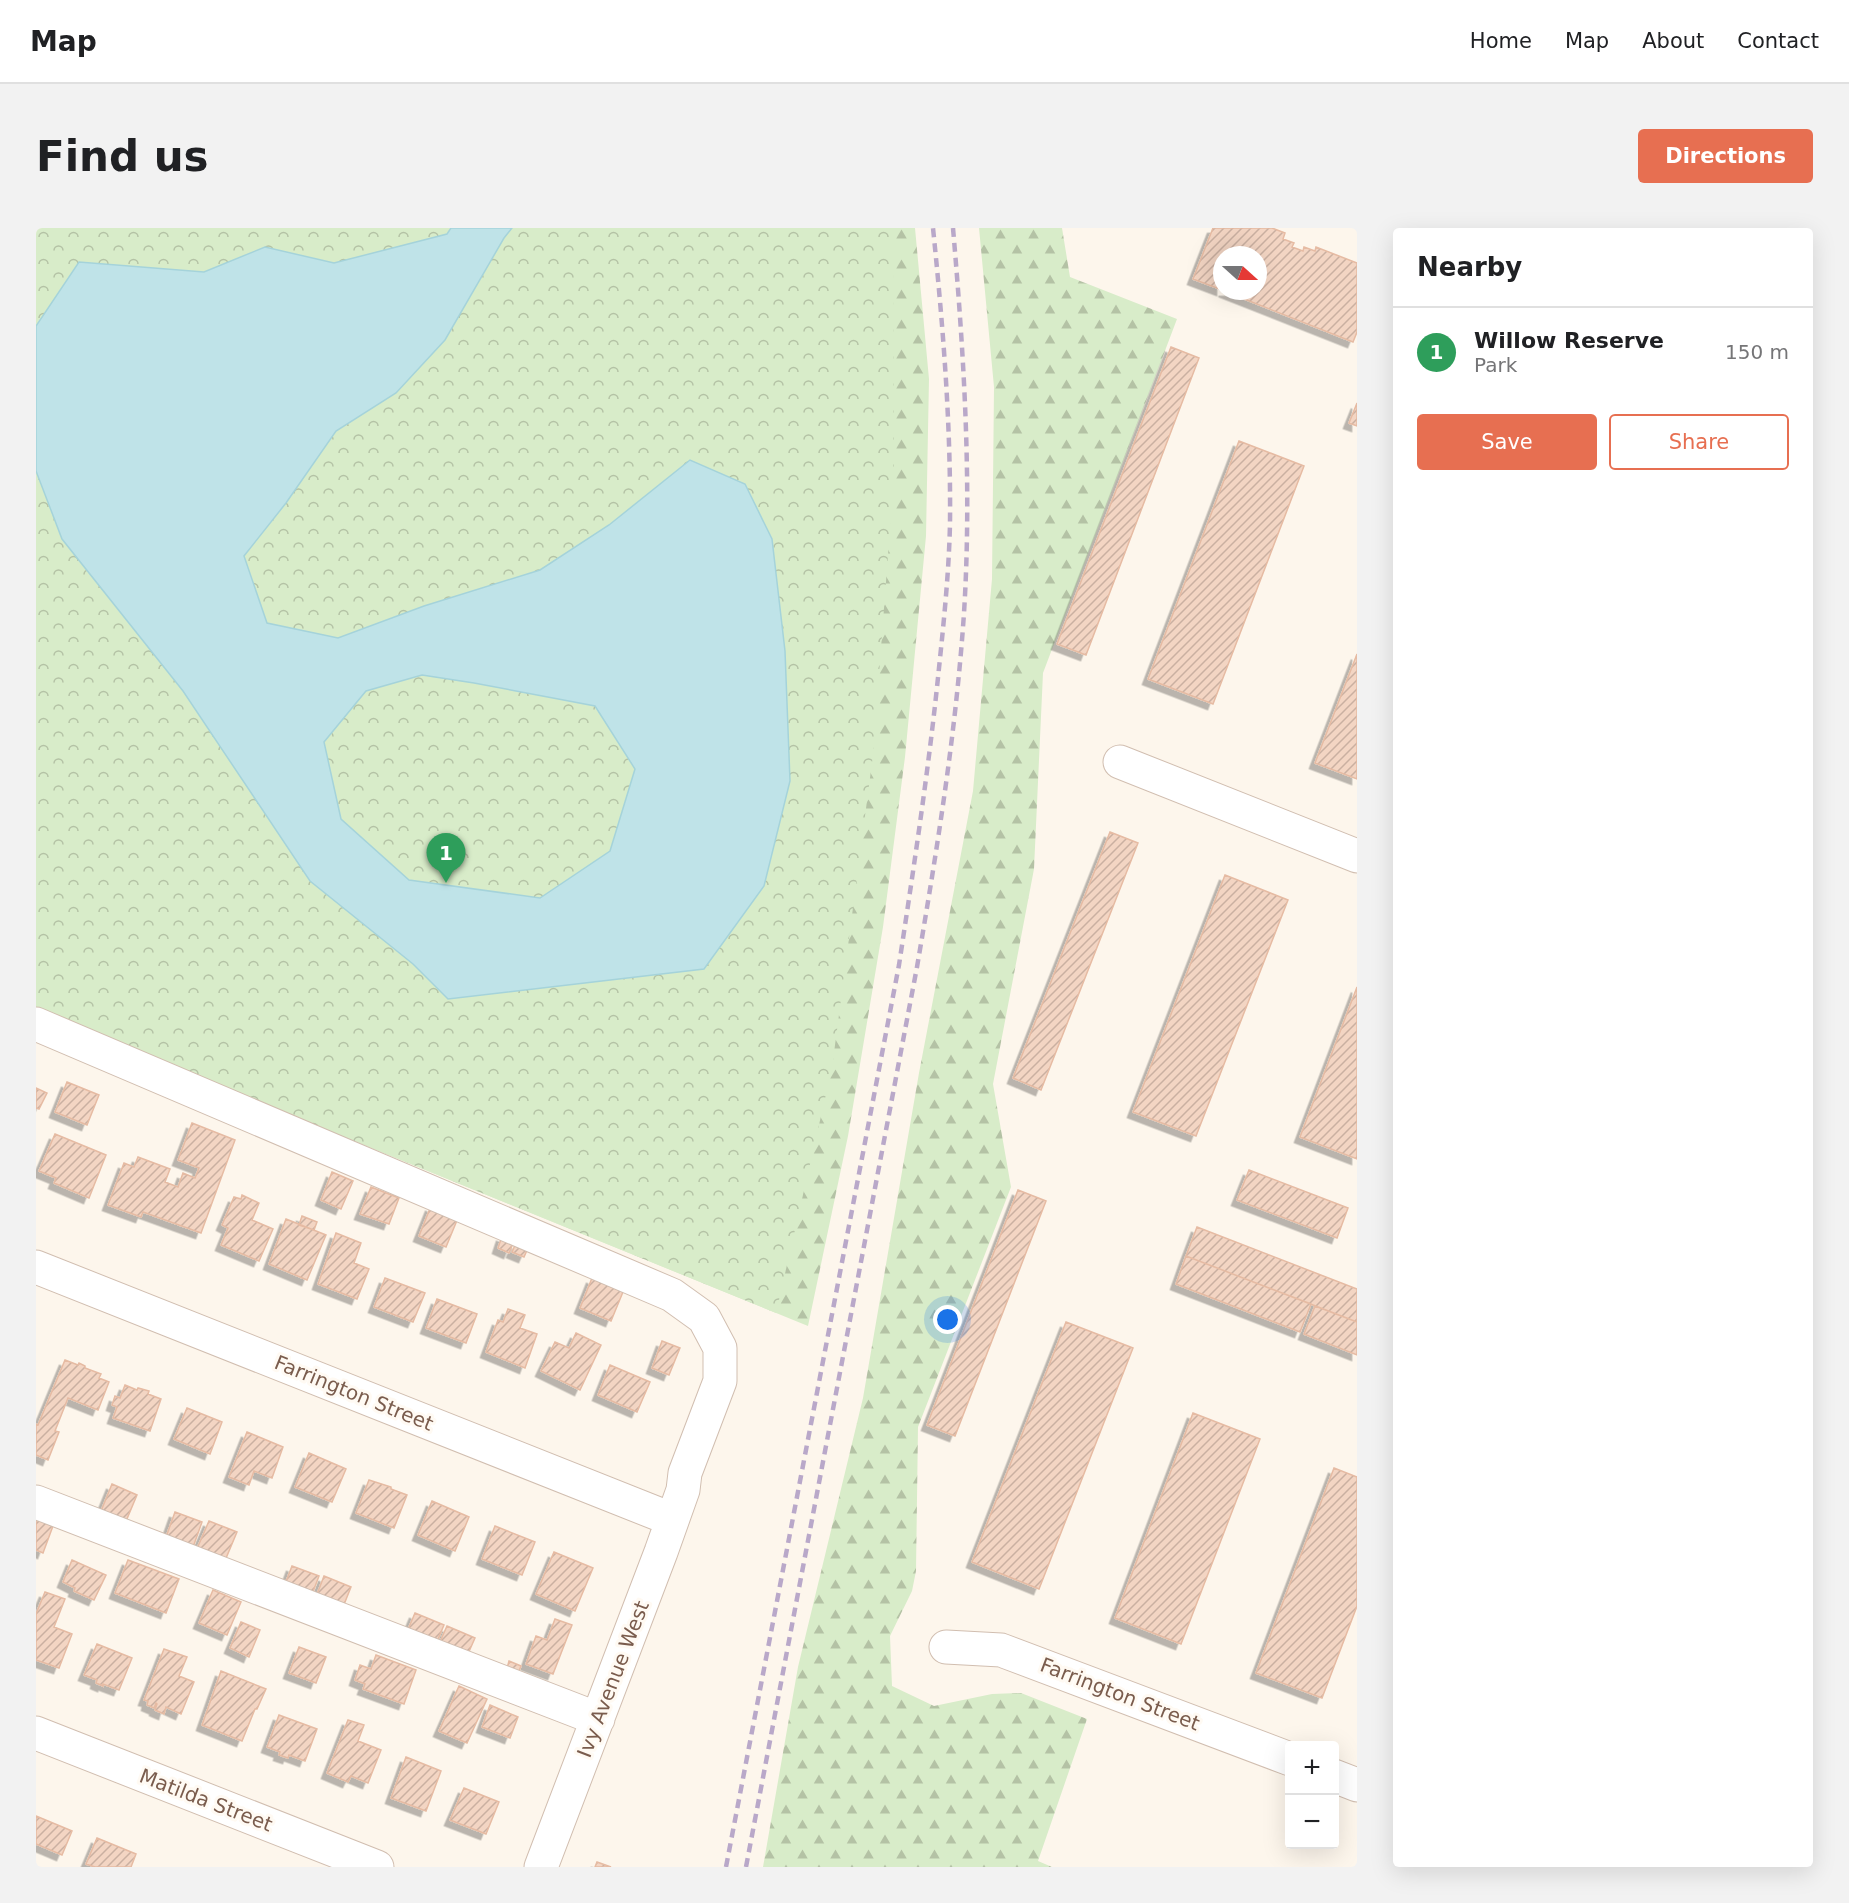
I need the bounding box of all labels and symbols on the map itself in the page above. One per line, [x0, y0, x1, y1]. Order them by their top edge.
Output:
north arrow [1213, 246, 1267, 300]
pin: 1 [426, 834, 466, 883]
your location [933, 1305, 962, 1334]
street label: Farrington Street [271, 1350, 437, 1436]
street label: Ivy Avenue West [572, 1597, 654, 1761]
street label: Farrington Street [1037, 1653, 1203, 1736]
street label: Matilda Street [136, 1764, 276, 1836]

